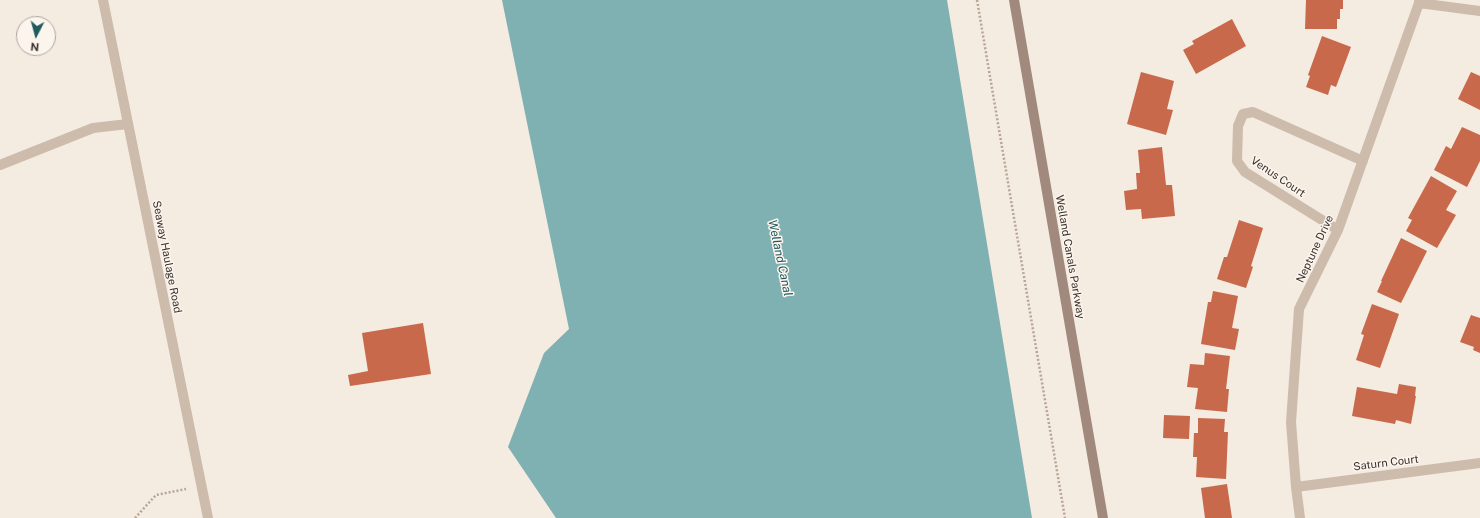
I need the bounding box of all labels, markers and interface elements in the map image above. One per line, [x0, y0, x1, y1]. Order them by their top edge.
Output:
north arrow [16, 16, 56, 56]
text: N [30, 41, 40, 53]
street label: Venus Court [1248, 154, 1308, 200]
street label: Welland Canals Parkway [1053, 194, 1087, 320]
street label: Seaway Haulage Road [150, 200, 184, 314]
street label: Neptune Drive [1294, 213, 1336, 285]
water label: Welland Canal [765, 219, 795, 297]
street label: Saturn Court [1353, 452, 1419, 474]

